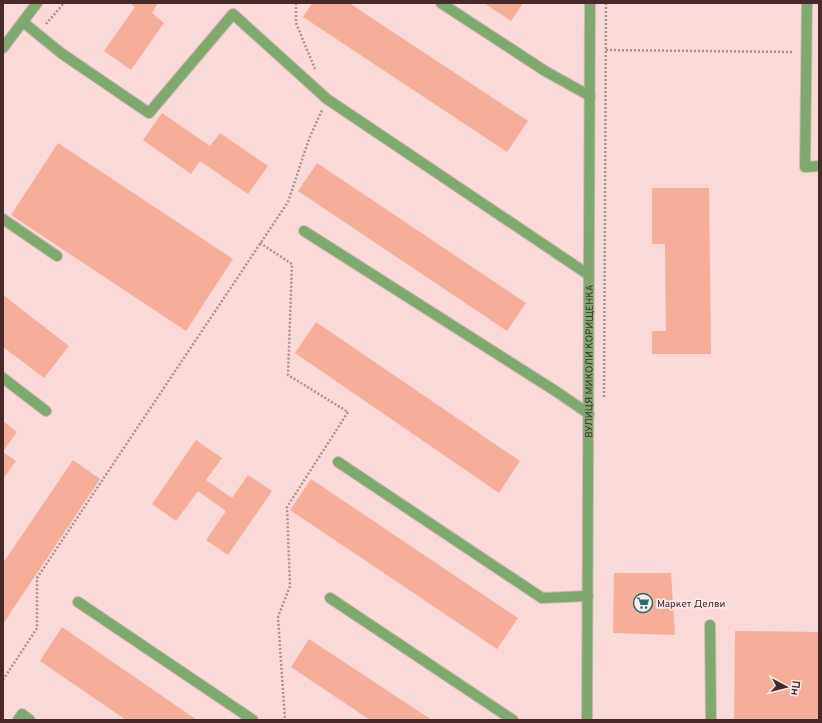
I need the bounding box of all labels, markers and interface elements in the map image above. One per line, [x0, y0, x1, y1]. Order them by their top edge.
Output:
street label: ВУЛИЦЯ МИКОЛИ КОРИЩЕНКА [583, 284, 597, 438]
supermarket icon: Маркет Делви [632, 592, 654, 614]
place label: Маркет Делви [657, 598, 726, 611]
north arrow [766, 667, 806, 707]
text: Пн [787, 680, 803, 696]

